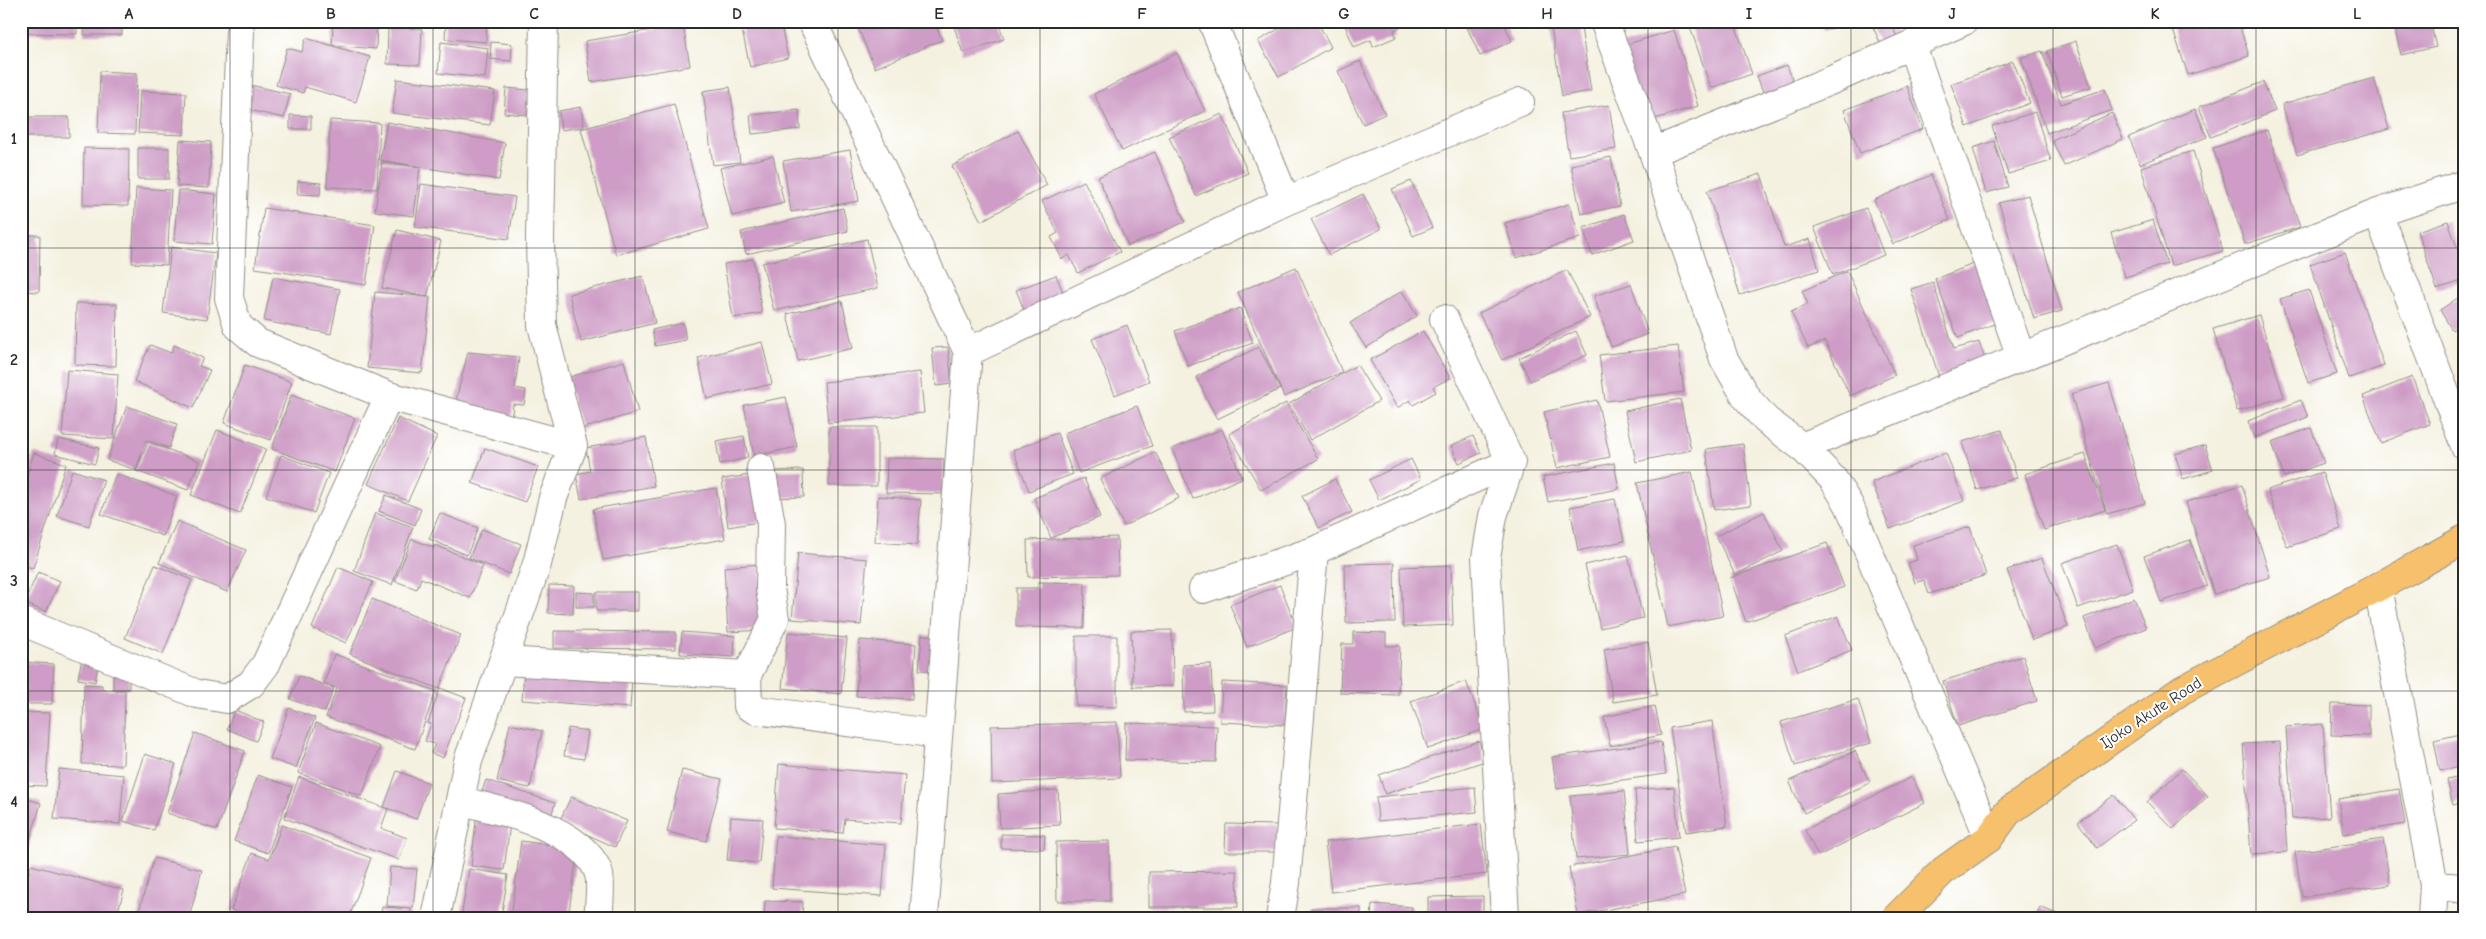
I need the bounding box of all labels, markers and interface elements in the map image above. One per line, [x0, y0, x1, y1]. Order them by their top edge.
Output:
text: A [125, 5, 134, 23]
text: B [326, 5, 336, 23]
text: C [529, 5, 539, 23]
text: D [732, 5, 742, 23]
text: E [934, 5, 944, 23]
text: F [1137, 5, 1147, 23]
text: G [1338, 5, 1350, 23]
text: H [1541, 5, 1553, 23]
text: I [1746, 5, 1752, 23]
text: J [1948, 5, 1956, 23]
text: K [2150, 5, 2160, 23]
text: L [2353, 5, 2361, 23]
text: 1 [11, 130, 17, 148]
text: 2 [10, 351, 18, 369]
text: 3 [10, 572, 18, 590]
street label: Ijoko Akute Road [2097, 674, 2205, 752]
text: 4 [10, 793, 18, 811]

